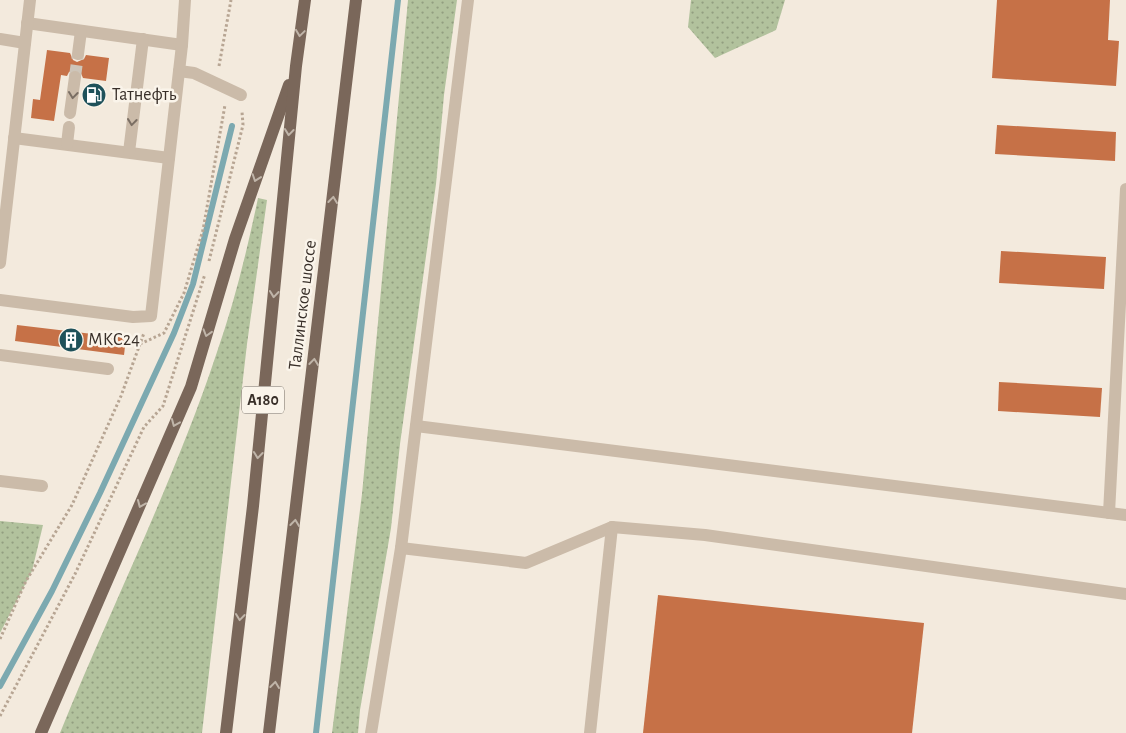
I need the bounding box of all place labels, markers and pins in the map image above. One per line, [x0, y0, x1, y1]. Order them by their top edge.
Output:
fuel station icon: Татнефть [81, 82, 107, 108]
place label: Татнефть [112, 86, 177, 104]
building icon: МКС24 [58, 327, 84, 353]
place label: МКС24 [88, 331, 140, 349]

